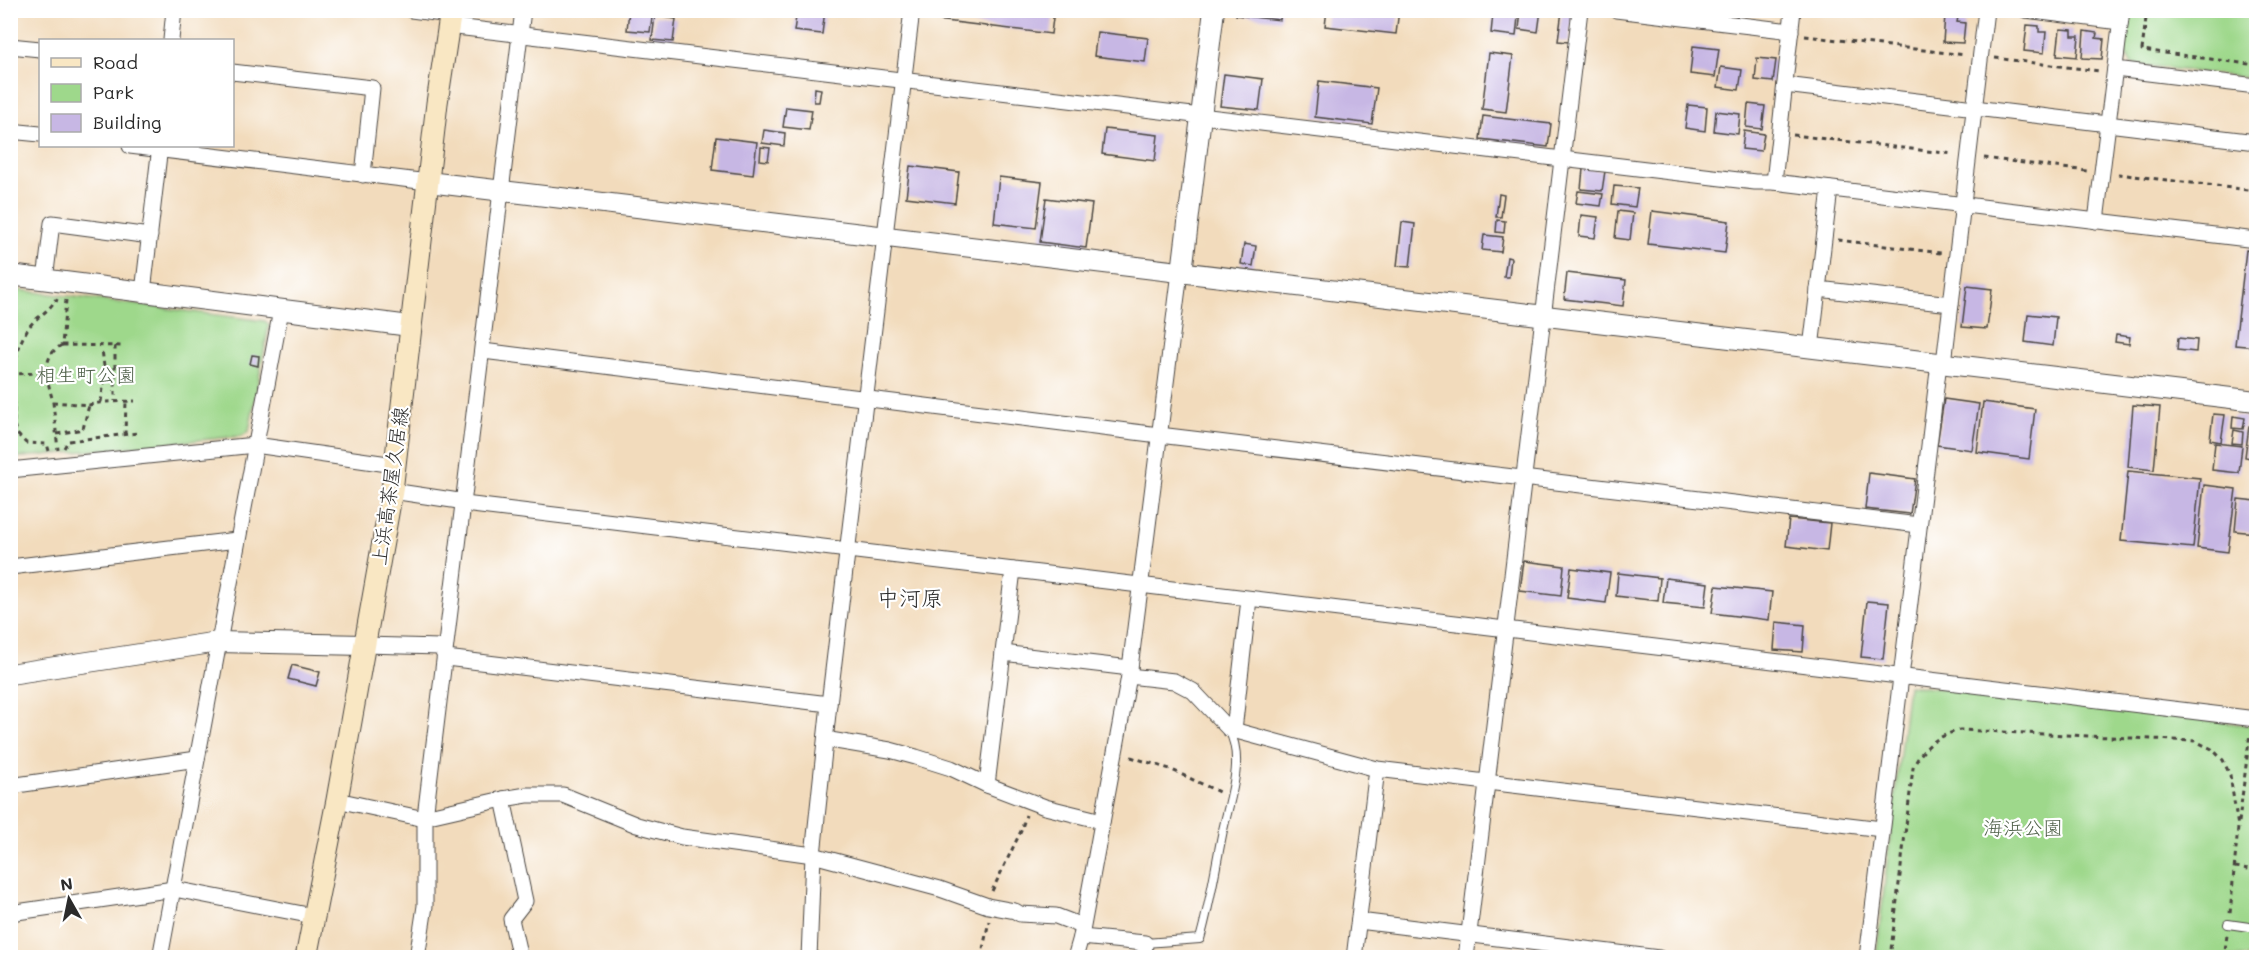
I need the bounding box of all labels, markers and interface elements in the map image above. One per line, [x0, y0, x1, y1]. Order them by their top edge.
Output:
legend [39, 39, 234, 147]
text: Road [93, 50, 138, 74]
text: Park [93, 80, 134, 104]
text: Building [93, 110, 161, 134]
park label: 相生町公園 [36, 361, 136, 387]
street label: 上浜高茶屋久居線 [365, 405, 413, 567]
district label: 中河原 [877, 583, 943, 612]
park label: 海浜公園 [1983, 814, 2063, 840]
north arrow [39, 869, 99, 929]
text: N [59, 872, 74, 895]

